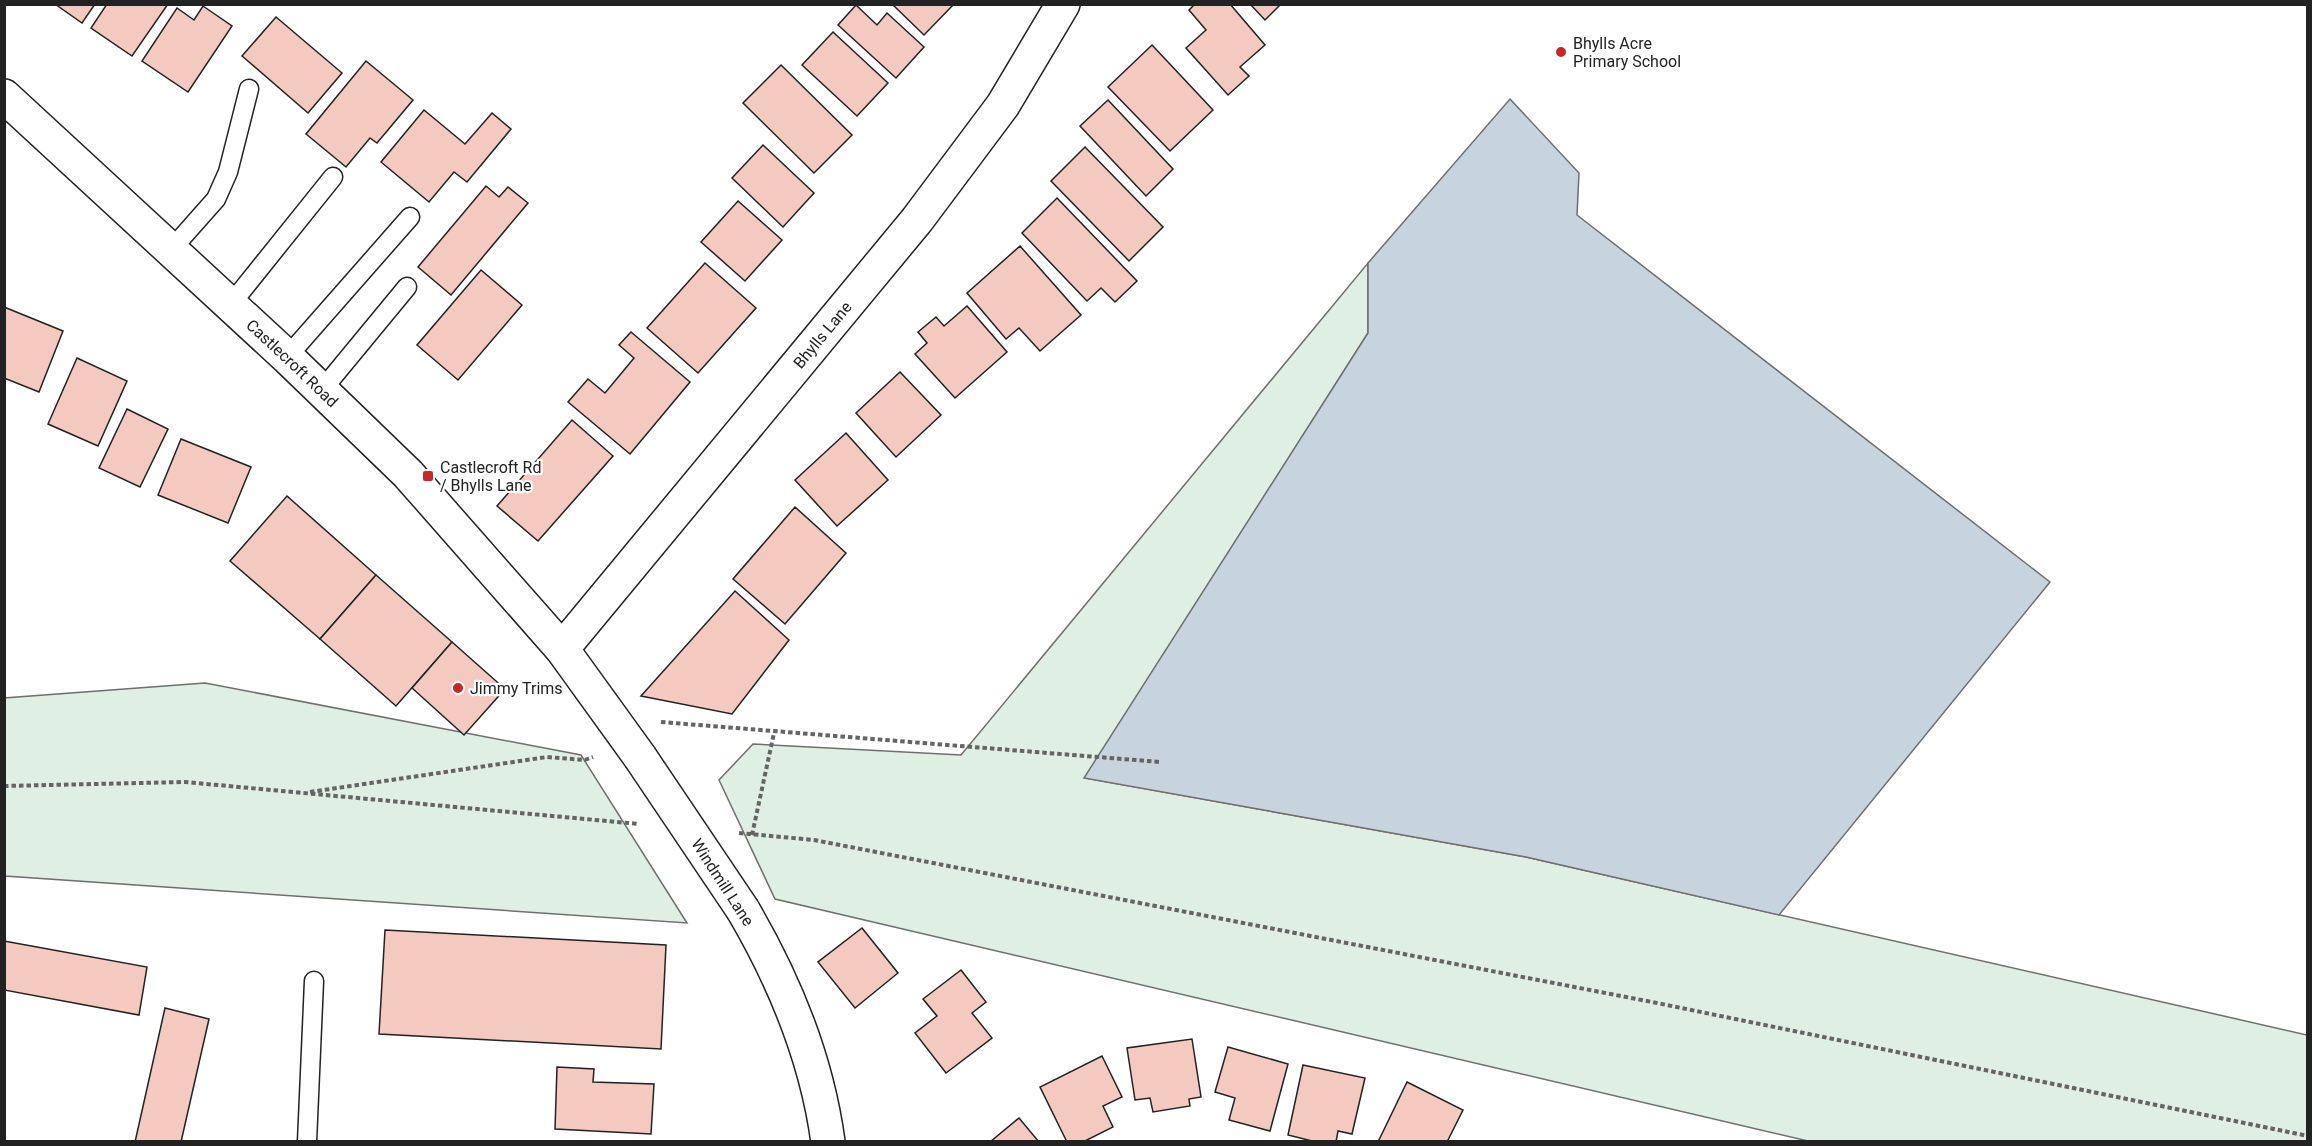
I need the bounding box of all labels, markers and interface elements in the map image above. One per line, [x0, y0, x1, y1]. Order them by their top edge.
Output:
place label: Bhylls Acre Primary School [1573, 34, 1681, 71]
marker: Bhylls Acre Primary School [1554, 45, 1568, 59]
street label: Bhylls Lane [789, 298, 856, 372]
street label: Castlecroft Road [242, 315, 342, 411]
place label: Castlecroft Rd / Bhylls Lane [440, 458, 541, 495]
marker: Castlecroft Rd / Bhylls Lane [421, 469, 435, 483]
place label: Jimmy Trims [470, 679, 563, 698]
marker: Jimmy Trims [451, 681, 465, 695]
street label: Windmill Lane [687, 835, 758, 929]

